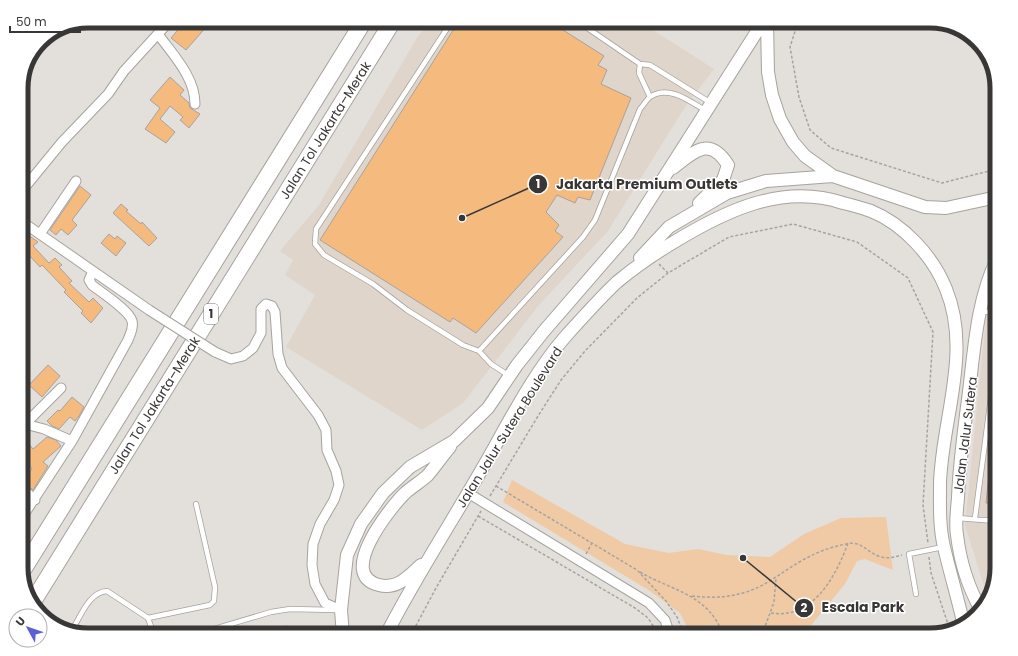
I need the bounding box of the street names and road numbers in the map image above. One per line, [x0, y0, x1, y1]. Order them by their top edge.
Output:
street label: Jalan Tol Jakarta–Merak [275, 57, 376, 203]
road number: 1 [204, 304, 218, 324]
street label: Jalan Tol Jakarta–Merak [104, 332, 205, 478]
street label: Jalan Jalur Sutera Boulevard [452, 343, 567, 511]
street label: Jalan Jalur Sutera [949, 376, 982, 494]

